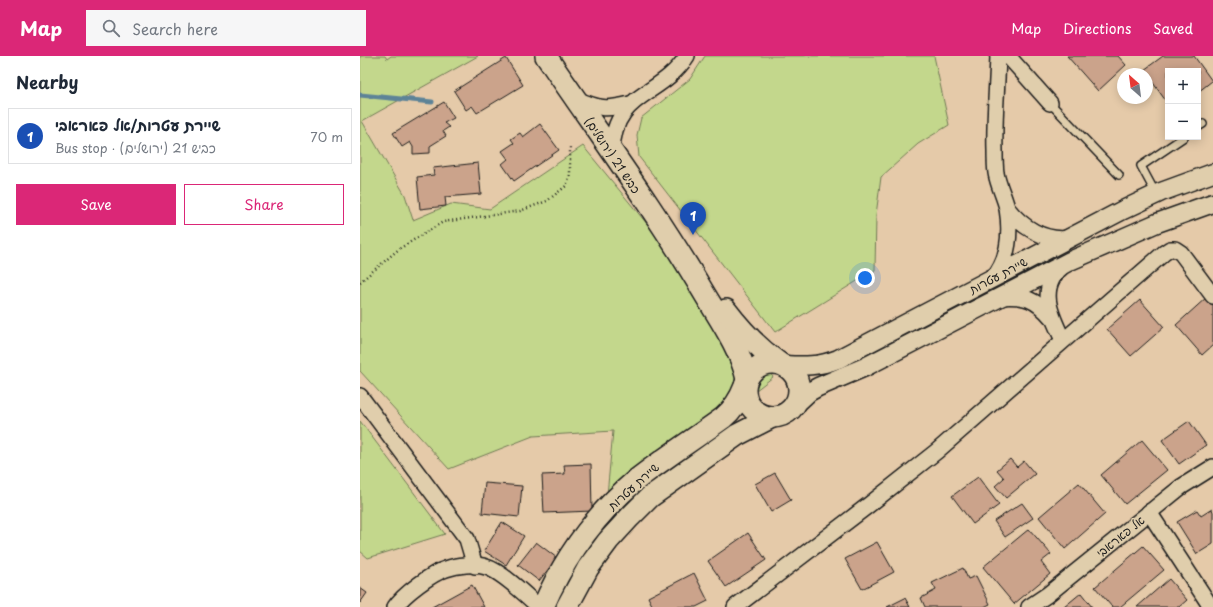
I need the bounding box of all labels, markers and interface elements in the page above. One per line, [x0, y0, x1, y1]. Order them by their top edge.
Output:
search box [86, 10, 366, 46]
text: Map [20, 14, 62, 42]
icon: search [100, 17, 122, 39]
text: Search here [132, 17, 218, 40]
text: Map [1011, 18, 1041, 39]
text: Directions [1063, 18, 1131, 39]
text: Saved [1153, 18, 1193, 39]
north arrow [1117, 68, 1153, 104]
map controls [1165, 68, 1201, 140]
button: + [1165, 68, 1201, 104]
text: Nearby [16, 69, 78, 95]
button: − [1165, 104, 1201, 140]
text: שיירת עטרות/אל פאראבי [55, 113, 221, 136]
street label: כביש 21 (ירושלים) [581, 113, 645, 197]
text: 1 [27, 127, 33, 146]
text: 70 m [310, 127, 343, 146]
text: Bus stop · כביש 21 (ירושלים) [55, 138, 216, 157]
button: Save [16, 184, 176, 225]
button: Share [184, 184, 344, 225]
pin: 1 [680, 202, 706, 235]
street label: שיירת עטרות [965, 252, 1030, 298]
your location [855, 268, 875, 288]
street label: שיירת עטרות [603, 458, 663, 515]
street label: אל פאראבי [1092, 511, 1148, 561]

